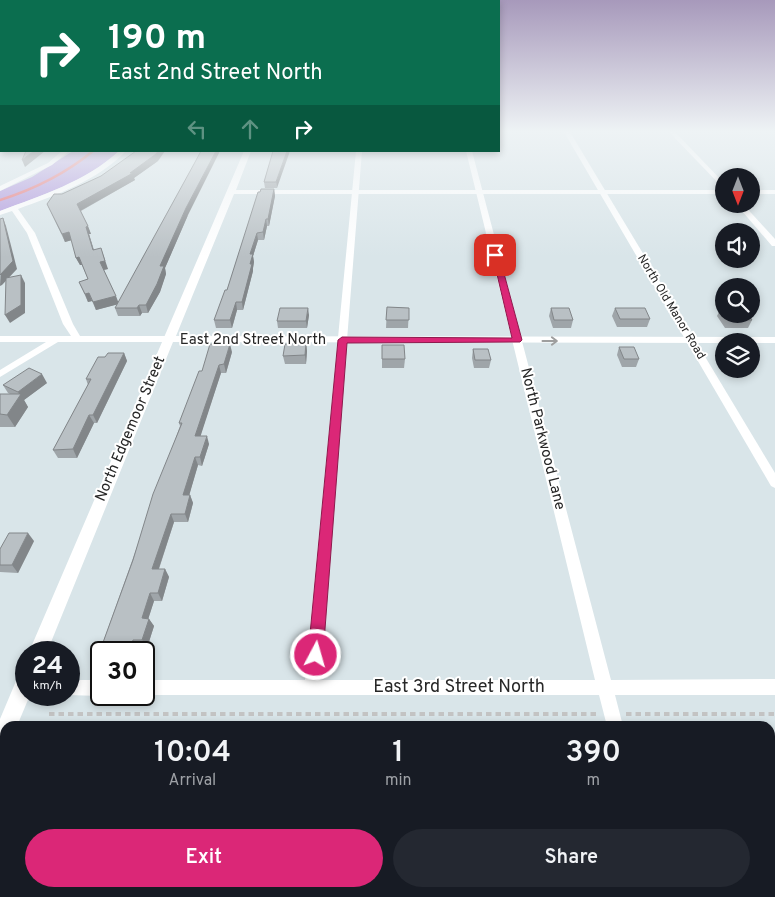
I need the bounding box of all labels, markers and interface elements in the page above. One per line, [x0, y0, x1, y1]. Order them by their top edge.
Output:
text: 190 m [108, 17, 206, 61]
icon: right [25, 20, 90, 85]
text: East 2nd Street North [108, 60, 323, 87]
icon: left [183, 115, 211, 143]
icon: ahead [236, 115, 264, 143]
icon: right [289, 115, 317, 143]
north arrow [715, 168, 760, 212]
map controls [715, 168, 760, 378]
button: sound [715, 223, 760, 268]
pin [474, 234, 516, 276]
icon: arrive [481, 241, 509, 269]
street label: North Old Manor Road [633, 251, 709, 363]
button: search [715, 278, 760, 323]
street label: East 2nd Street North [180, 331, 326, 350]
button: layers [715, 333, 760, 378]
one-way arrow [542, 336, 558, 346]
street label: North Edgemoor Street [92, 353, 170, 505]
street label: North Parkwood Lane [515, 366, 569, 512]
position arrow [289, 628, 341, 680]
speed limit sign: 30 [90, 641, 155, 706]
text: 24 [32, 651, 63, 683]
street label: East 3rd Street North [373, 676, 545, 699]
text: km/h [33, 678, 62, 694]
text: 10:04 [154, 735, 231, 772]
text: 1 [392, 735, 404, 772]
text: 390 [565, 735, 621, 772]
text: Arrival [169, 771, 216, 791]
text: min [385, 771, 412, 791]
text: m [586, 771, 600, 791]
button: Exit [25, 829, 383, 887]
button: Share [393, 829, 750, 887]

